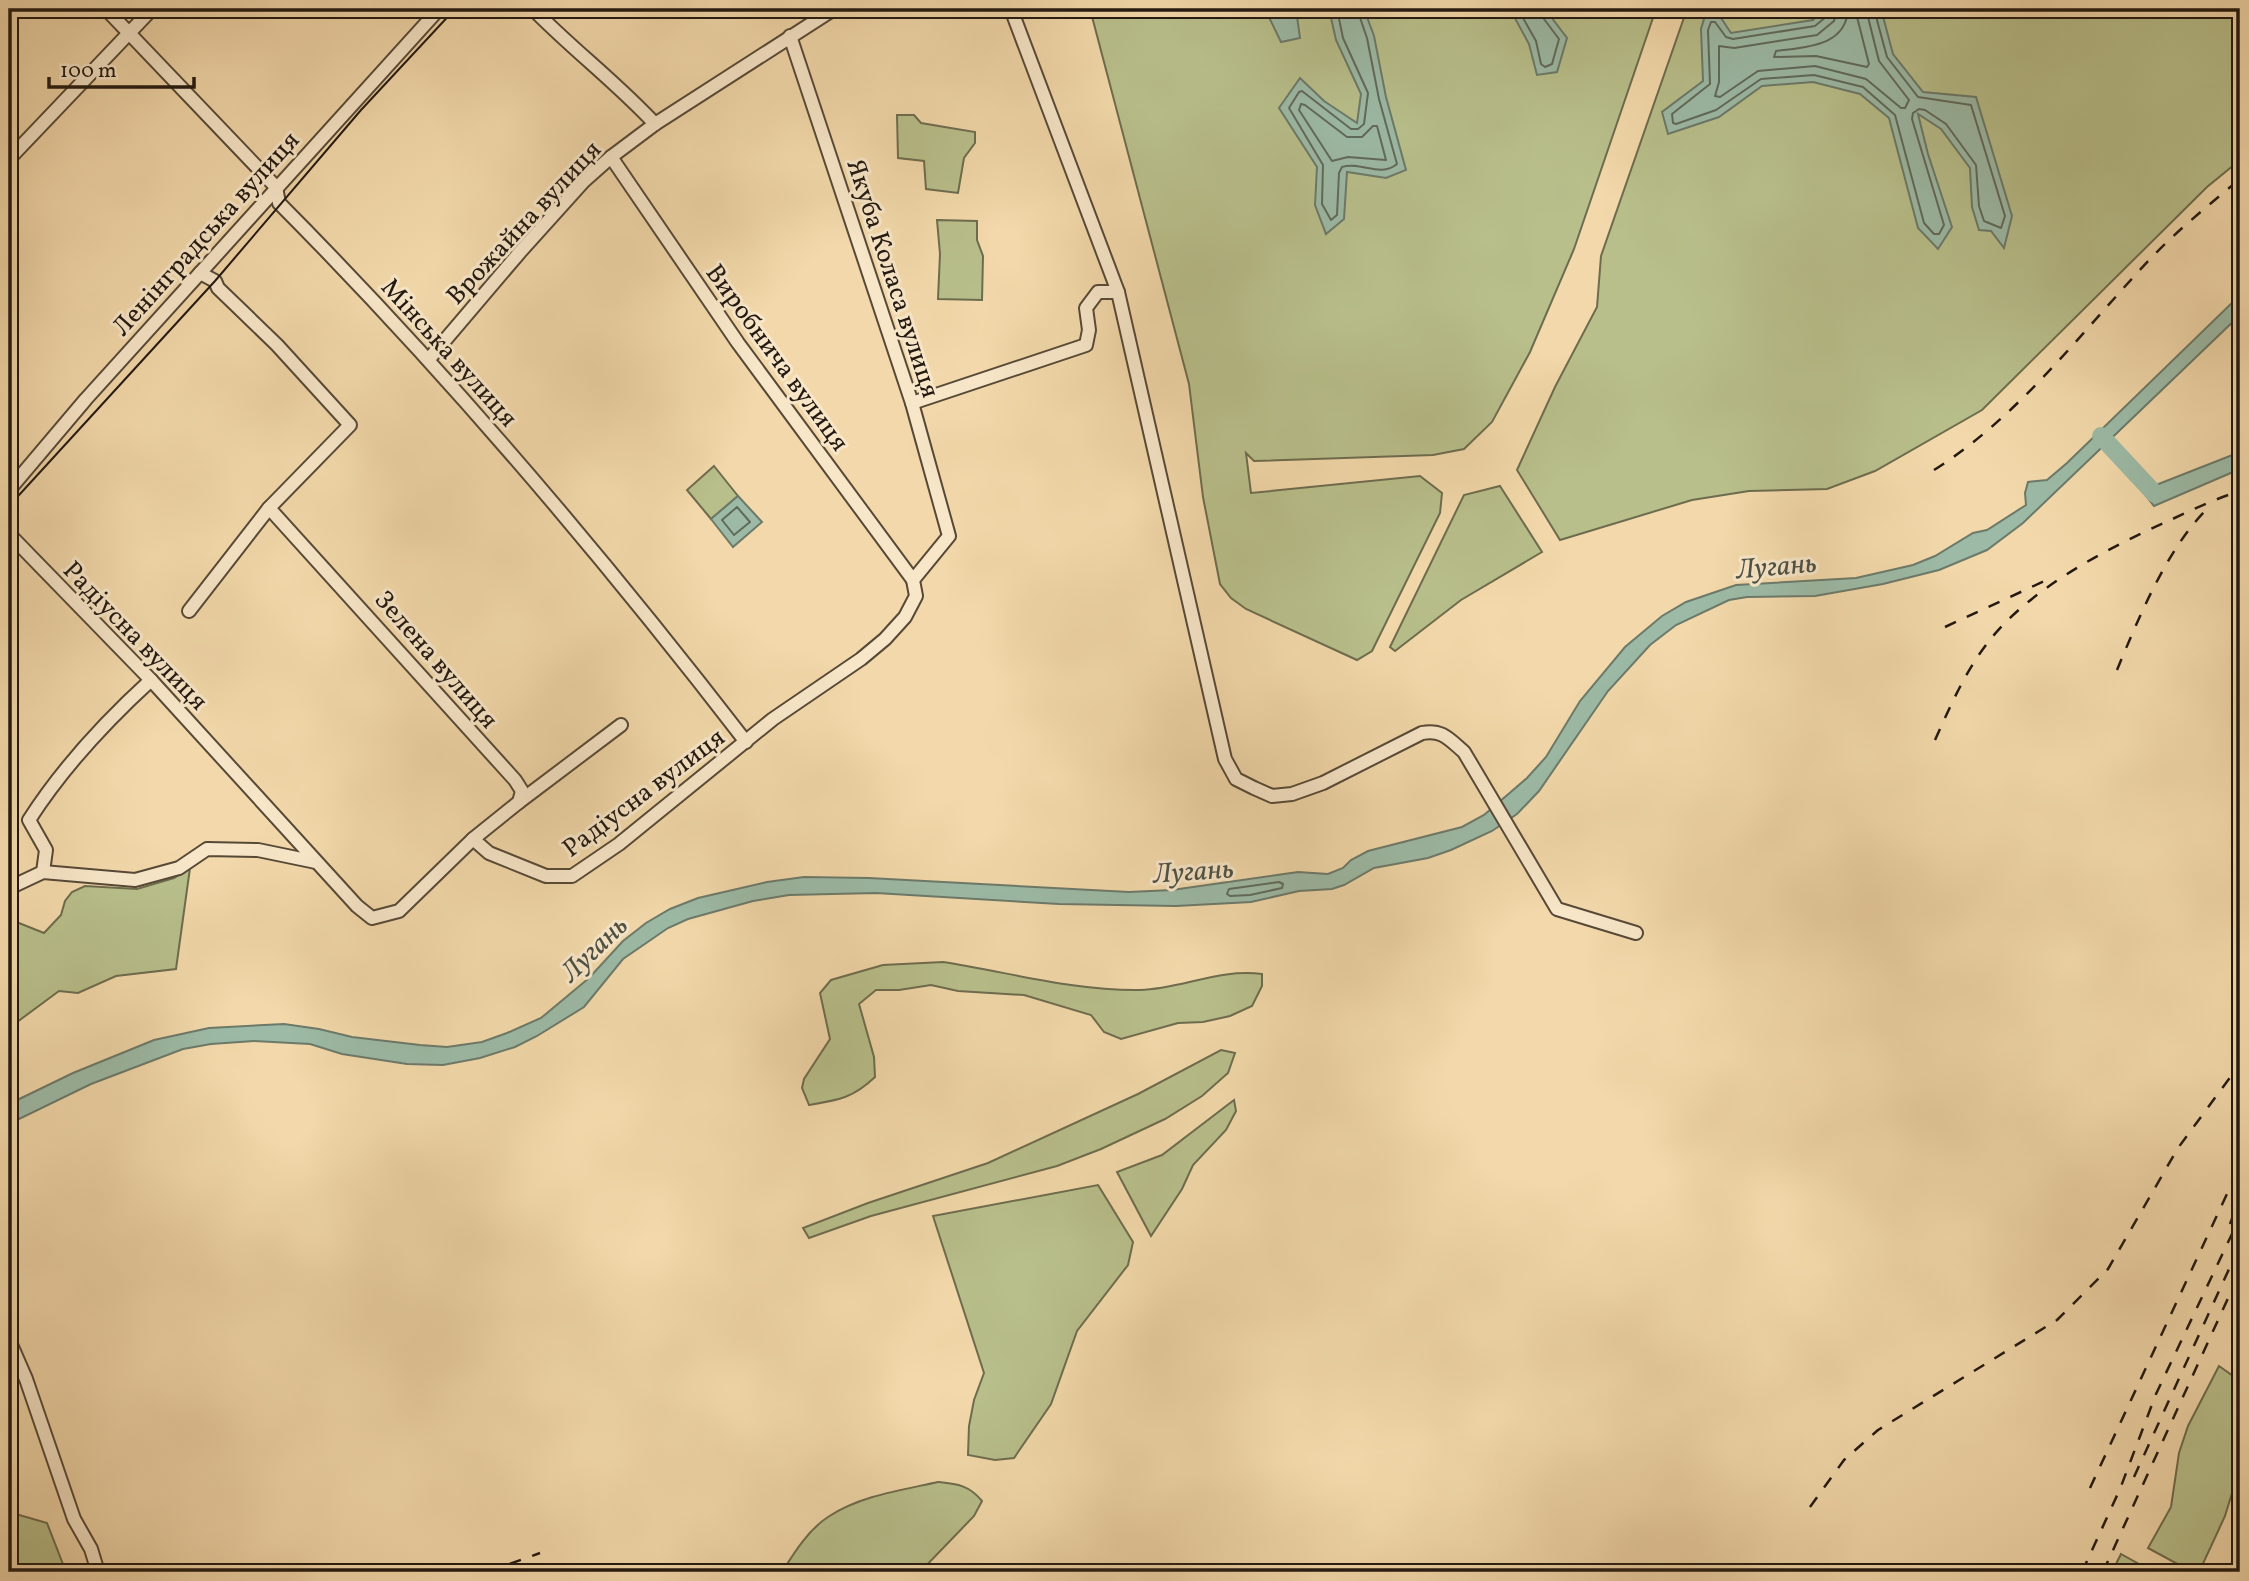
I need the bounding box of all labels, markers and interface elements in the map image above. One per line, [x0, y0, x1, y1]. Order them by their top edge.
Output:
scale bar [49, 46, 194, 90]
text: 100 m [60, 57, 117, 86]
street label: Ленінградська вулиця [105, 124, 308, 345]
street label: Врожайна вулиця [439, 133, 610, 314]
street label: Якуба Коласа вулиця [837, 155, 948, 403]
street label: Виробнича вулиця [696, 257, 857, 459]
street label: Мінська вулиця [372, 271, 525, 436]
water label: Лугань [1733, 545, 1818, 591]
street label: Радіусна вулиця [54, 554, 215, 719]
street label: Зелена вулиця [365, 583, 506, 737]
street label: Радіусна вулиця [555, 721, 733, 867]
water label: Лугань [1151, 850, 1235, 895]
water label: Лугань [551, 908, 637, 993]

